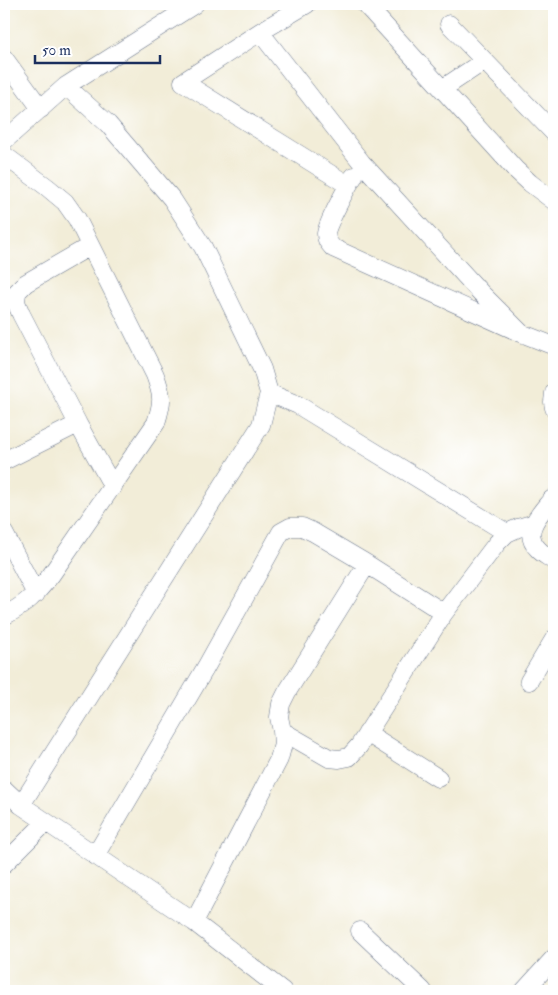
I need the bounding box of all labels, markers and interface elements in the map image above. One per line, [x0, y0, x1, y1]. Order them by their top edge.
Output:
scale bar [35, 32, 160, 64]
text: 50 m [42, 41, 71, 60]

